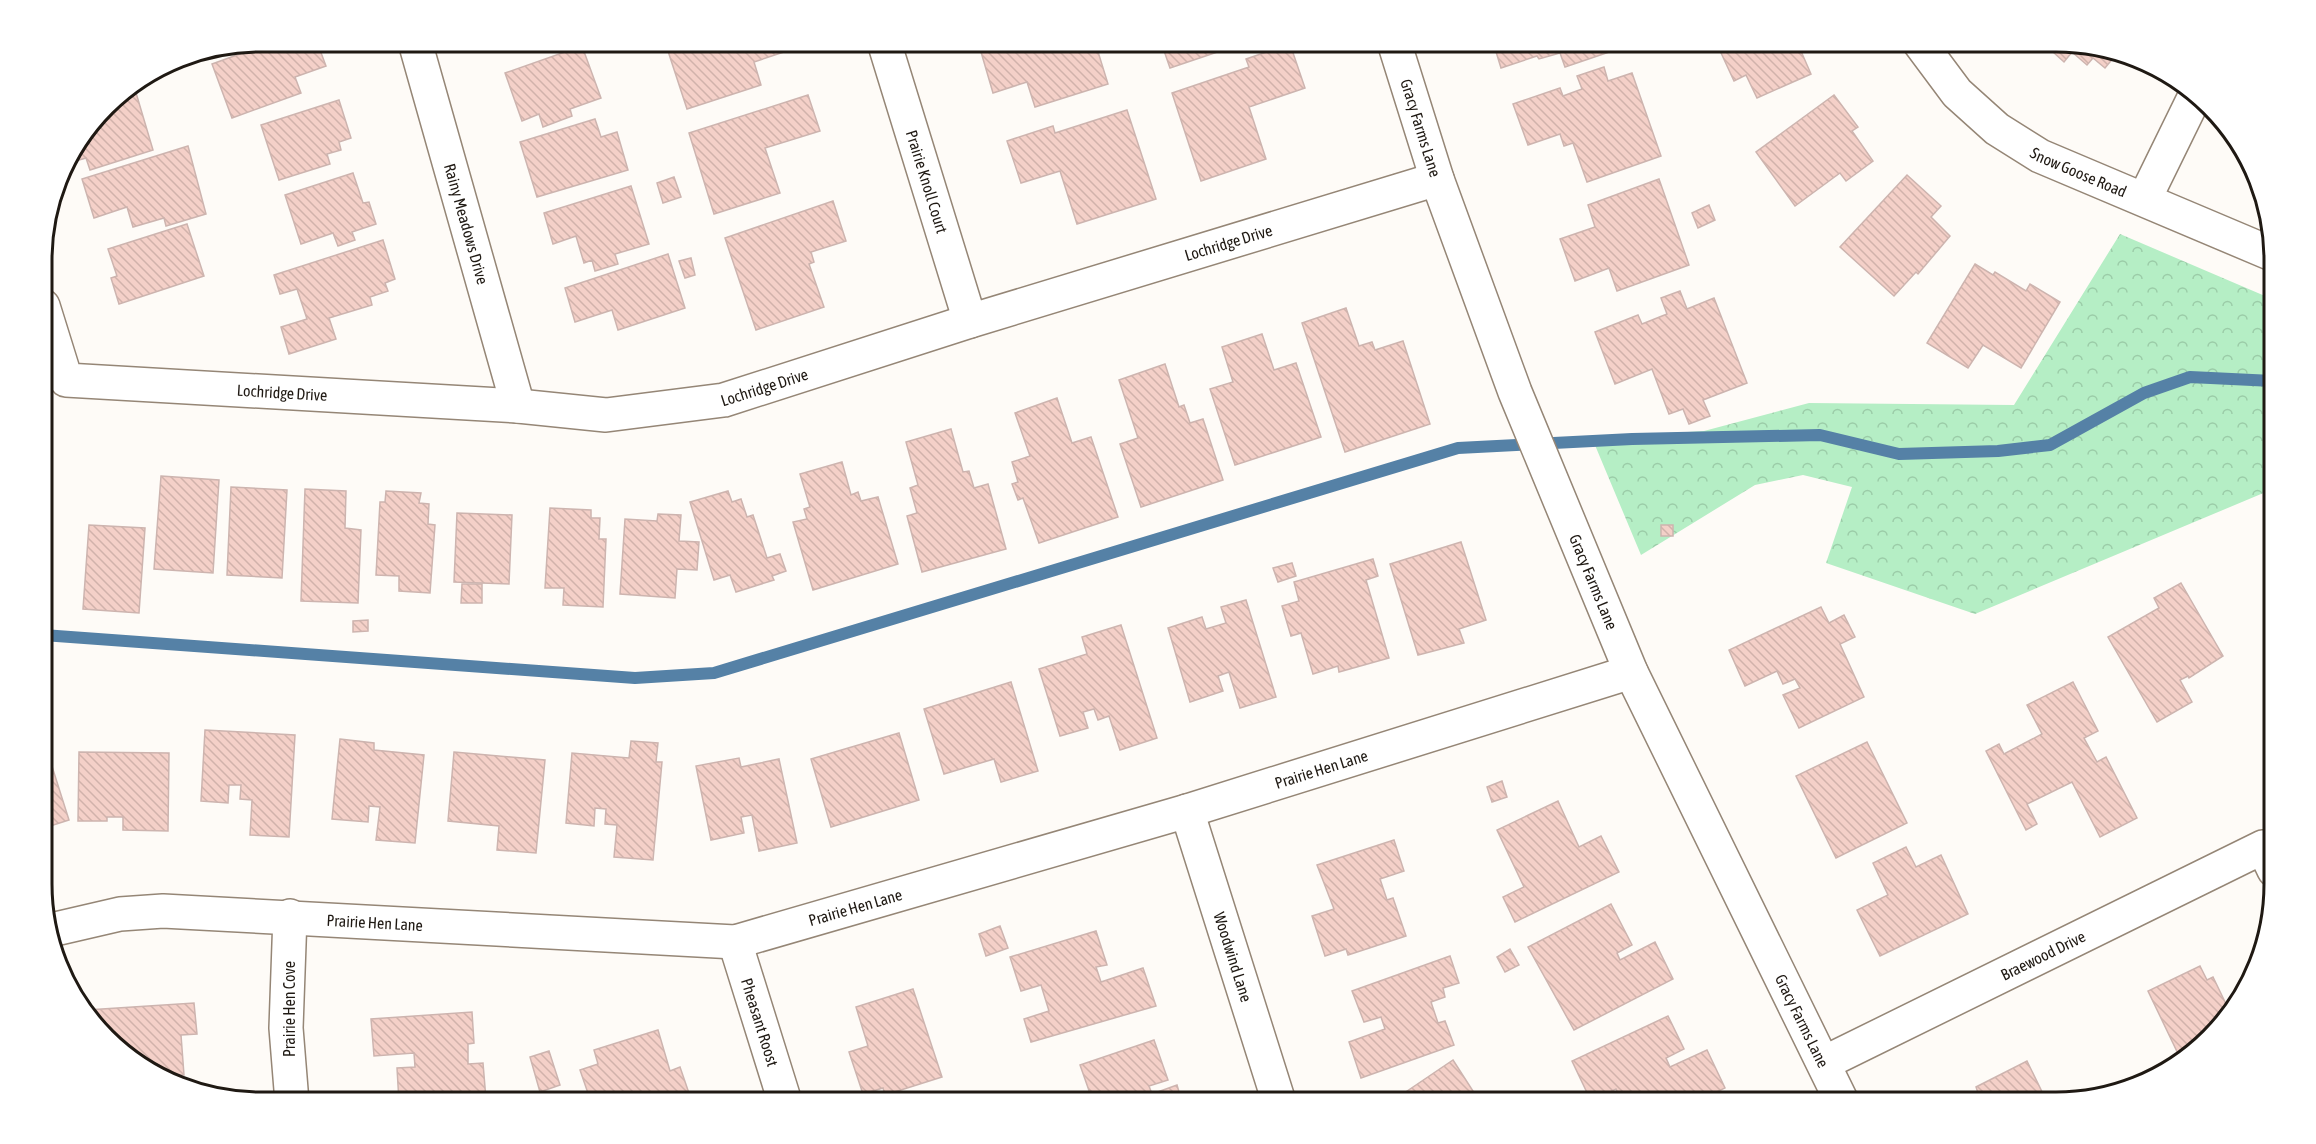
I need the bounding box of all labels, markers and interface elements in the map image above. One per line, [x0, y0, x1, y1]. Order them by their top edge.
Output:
street label: Gracy Farms Lane [1397, 77, 1445, 179]
street label: Prairie Knoll Court [903, 128, 951, 236]
street label: Snow Goose Road [2027, 143, 2129, 201]
street label: Rainy Meadows Drive [441, 161, 492, 286]
street label: Lochridge Drive [1182, 221, 1274, 264]
street label: Lochridge Drive [718, 365, 810, 409]
street label: Lochridge Drive [236, 381, 328, 404]
street label: Gracy Farms Lane [1566, 532, 1621, 632]
street label: Prairie Hen Lane [1272, 746, 1370, 792]
street label: Prairie Hen Lane [806, 885, 904, 929]
street label: Woodwind Lane [1210, 910, 1256, 1004]
street label: Prairie Hen Lane [326, 911, 423, 934]
street label: Braewood Drive [1998, 927, 2088, 984]
street label: Prairie Hen Cove [280, 961, 298, 1057]
street label: Gracy Farms Lane [1772, 971, 1833, 1070]
street label: Pheasant Roost [738, 976, 782, 1069]

